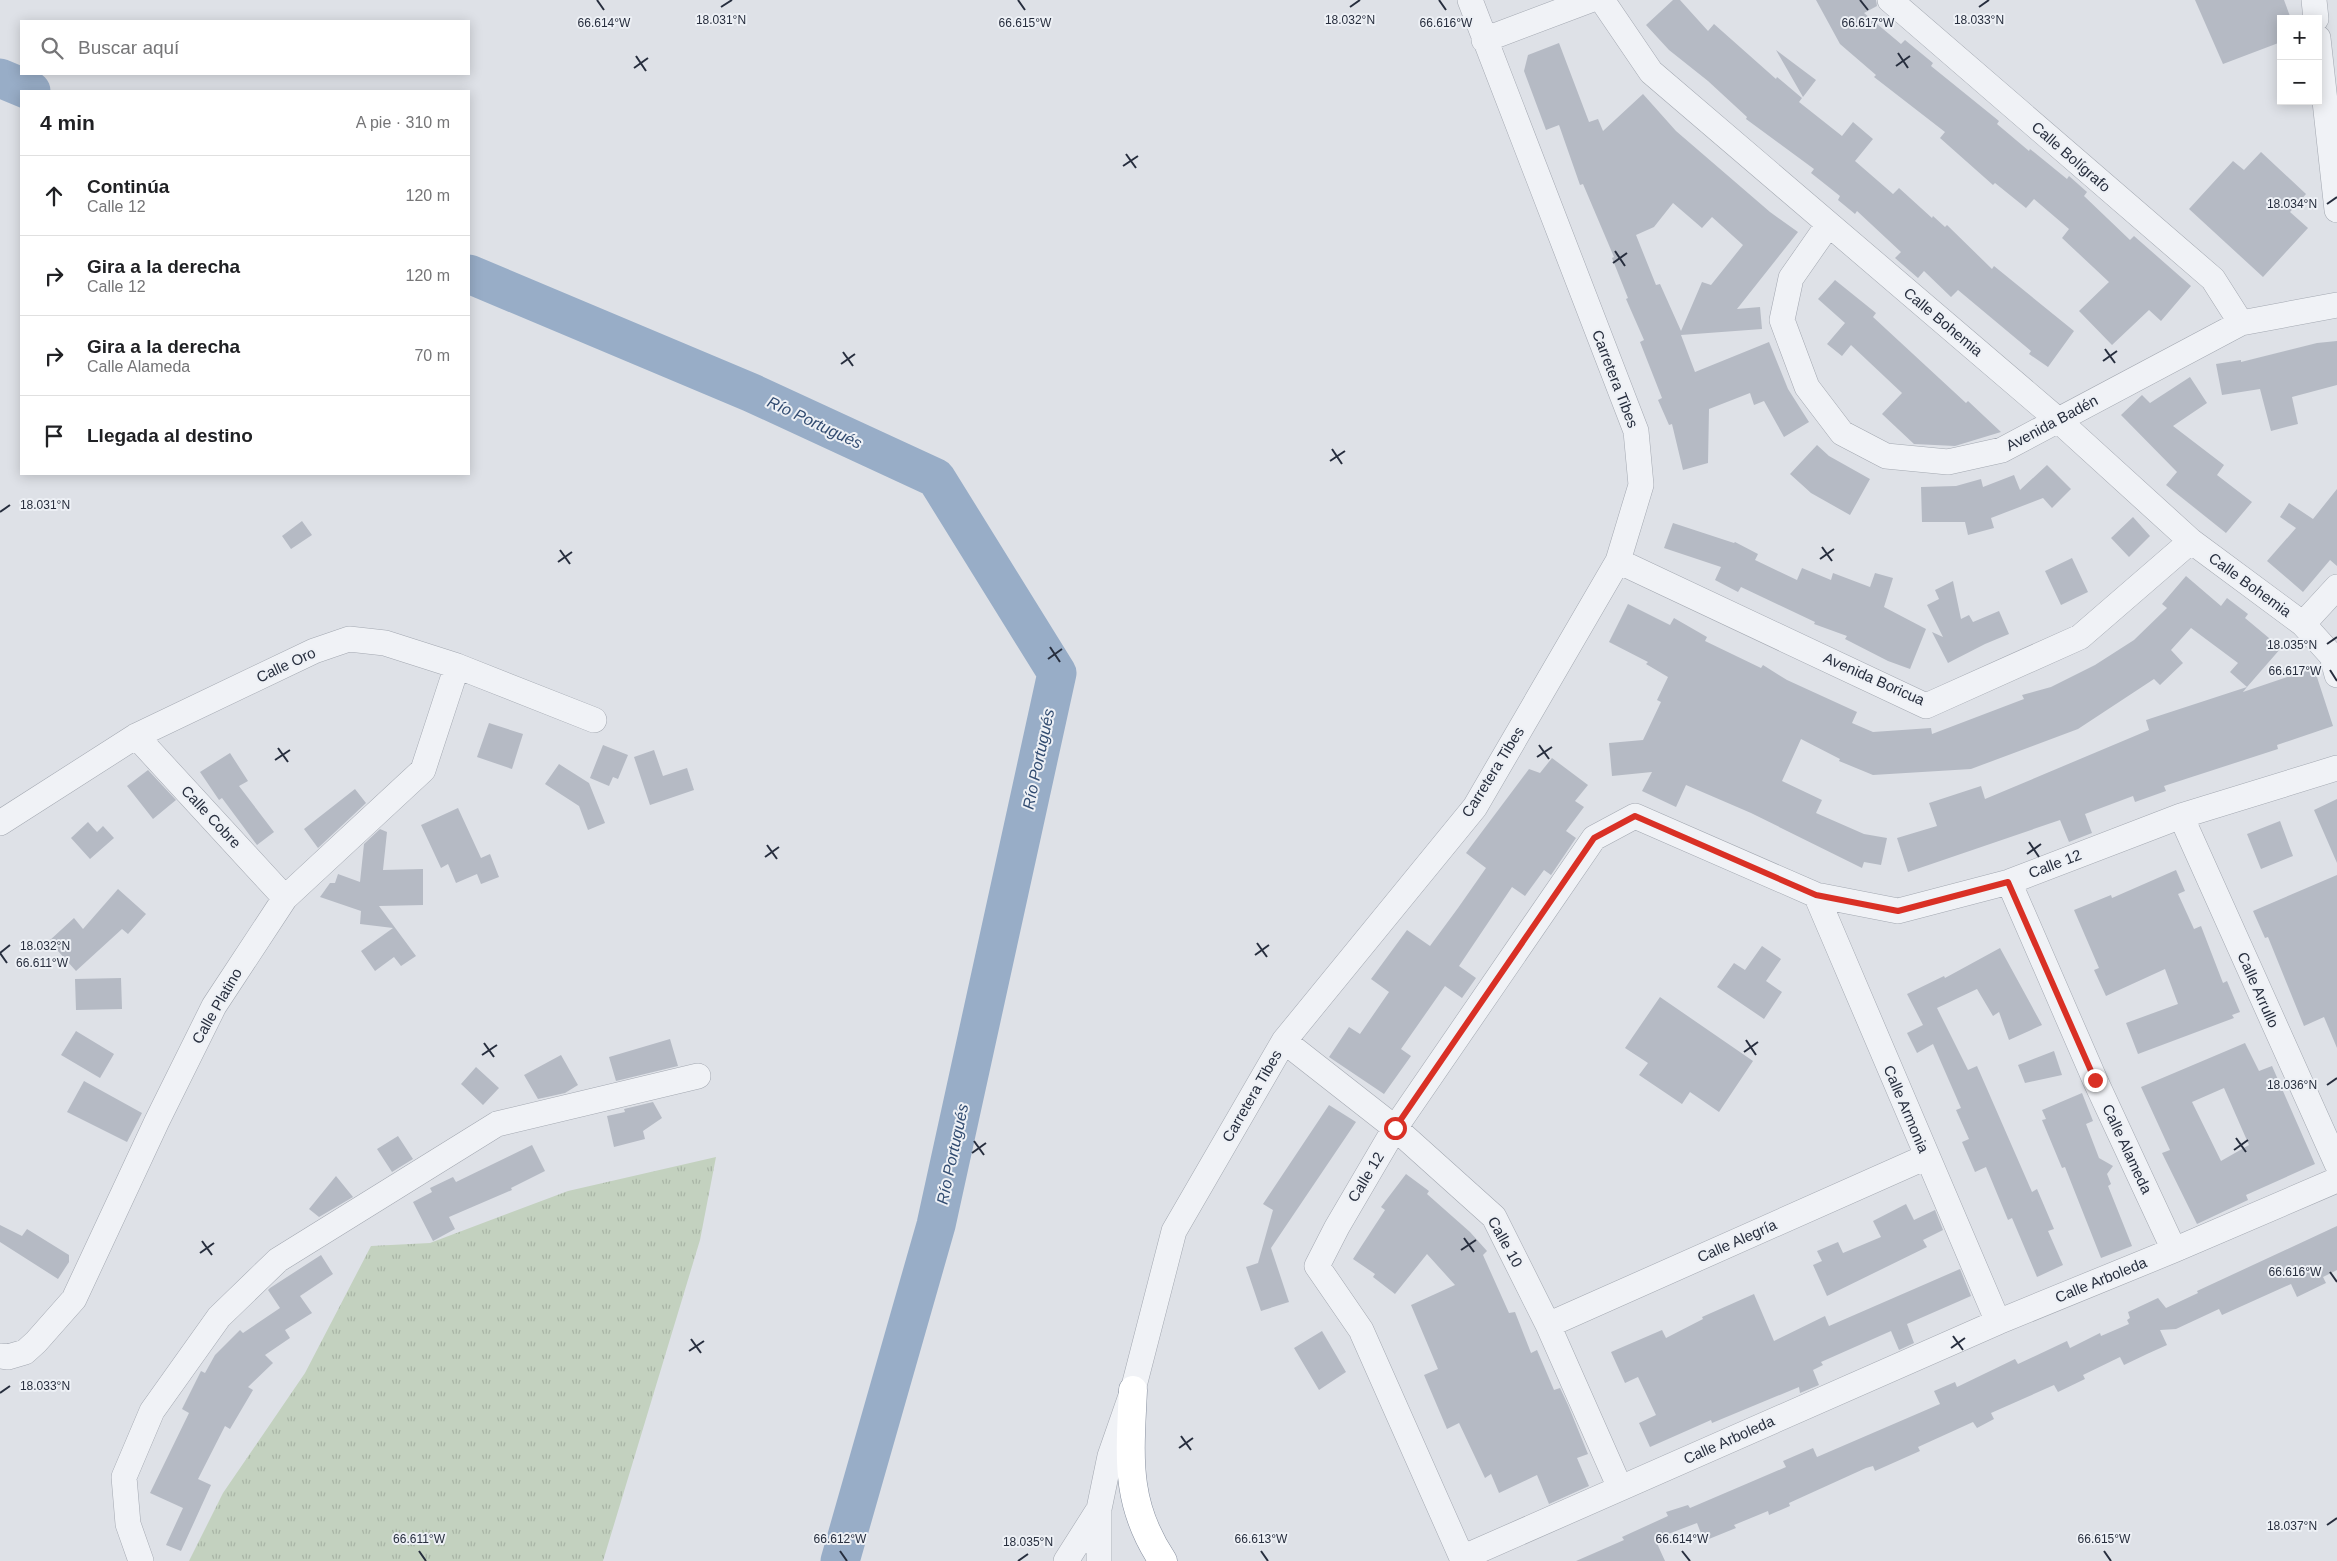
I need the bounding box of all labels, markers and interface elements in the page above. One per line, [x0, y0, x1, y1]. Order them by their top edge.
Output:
text: 18.031°N [696, 13, 746, 27]
text: 18.032°N [1325, 13, 1375, 27]
text: 18.033°N [1954, 13, 2004, 27]
map controls [2277, 15, 2322, 105]
button: + [2277, 15, 2322, 60]
text: 66.614°W [578, 16, 631, 30]
text: 66.615°W [999, 16, 1052, 30]
text: 66.616°W [1420, 16, 1473, 30]
text: 66.617°W [1842, 16, 1895, 30]
search box [20, 20, 470, 75]
icon: search [38, 34, 66, 62]
text: Buscar aquí [78, 37, 179, 58]
button: − [2277, 60, 2322, 105]
text: 4 min [40, 111, 95, 134]
text: A pie · 310 m [356, 114, 450, 131]
street label: Calle Bolígrafo [2029, 118, 2114, 195]
text: Continúa [87, 176, 169, 197]
icon: ahead [40, 182, 68, 210]
text: 120 m [406, 187, 450, 204]
text: 18.034°N [2267, 197, 2317, 211]
text: Calle 12 [87, 198, 146, 215]
text: Gira a la derecha [87, 256, 240, 277]
icon: right [40, 262, 68, 290]
text: 120 m [406, 267, 450, 284]
text: Calle 12 [87, 278, 146, 295]
street label: Calle Bohemia [1900, 284, 1987, 360]
street label: Carretera Tibes [1589, 328, 1642, 430]
text: Gira a la derecha [87, 336, 240, 357]
icon: right [40, 342, 68, 370]
text: 70 m [414, 347, 450, 364]
text: Calle Alameda [87, 358, 190, 375]
street label: Avenida Badén [2003, 391, 2101, 454]
water label: Río Portugués [765, 393, 865, 452]
icon: arrive [40, 422, 68, 450]
text: Llegada al destino [87, 425, 253, 446]
text: 18.031°N [20, 498, 70, 512]
street label: Calle Bohemia [2206, 549, 2295, 621]
text: 18.035°N [2267, 638, 2317, 652]
street label: Calle Oro [253, 643, 318, 686]
street label: Avenida Boricua [1821, 649, 1928, 709]
text: 66.617°W [2269, 664, 2322, 678]
water label: Río Portugués [1020, 707, 1057, 811]
street label: Carretera Tibes [1458, 723, 1527, 820]
street label: Calle Cobre [178, 782, 245, 851]
street label: Calle 12 [2026, 846, 2084, 881]
text: 18.032°N [20, 939, 70, 953]
street label: Calle Arrullo [2234, 949, 2283, 1030]
text: 66.611°W [16, 956, 69, 970]
street label: Calle Platino [188, 965, 245, 1046]
street label: Carretera Tibes [1218, 1047, 1285, 1145]
street label: Calle Armonia [1880, 1063, 1933, 1156]
route end [2084, 1069, 2107, 1092]
text: 18.036°N [2267, 1078, 2317, 1092]
street label: Calle Alameda [2099, 1101, 2156, 1197]
water label: Río Portugués [934, 1102, 971, 1206]
route start [1384, 1117, 1407, 1140]
street label: Calle 12 [1344, 1149, 1387, 1205]
street label: Calle 10 [1485, 1214, 1526, 1270]
street label: Calle Alegría [1694, 1215, 1780, 1266]
street label: Calle Arboleda [2052, 1253, 2150, 1306]
text: 66.616°W [2269, 1265, 2322, 1279]
text: 18.033°N [20, 1379, 70, 1393]
street label: Calle Arboleda [1681, 1412, 1777, 1467]
text: 18.037°N [2267, 1519, 2317, 1533]
text: 66.611°W [393, 1532, 446, 1546]
text: 66.612°W [814, 1532, 867, 1546]
text: 66.613°W [1235, 1532, 1288, 1546]
text: 66.614°W [1656, 1532, 1709, 1546]
text: 66.615°W [2078, 1532, 2131, 1546]
text: 18.035°N [1003, 1535, 1053, 1549]

